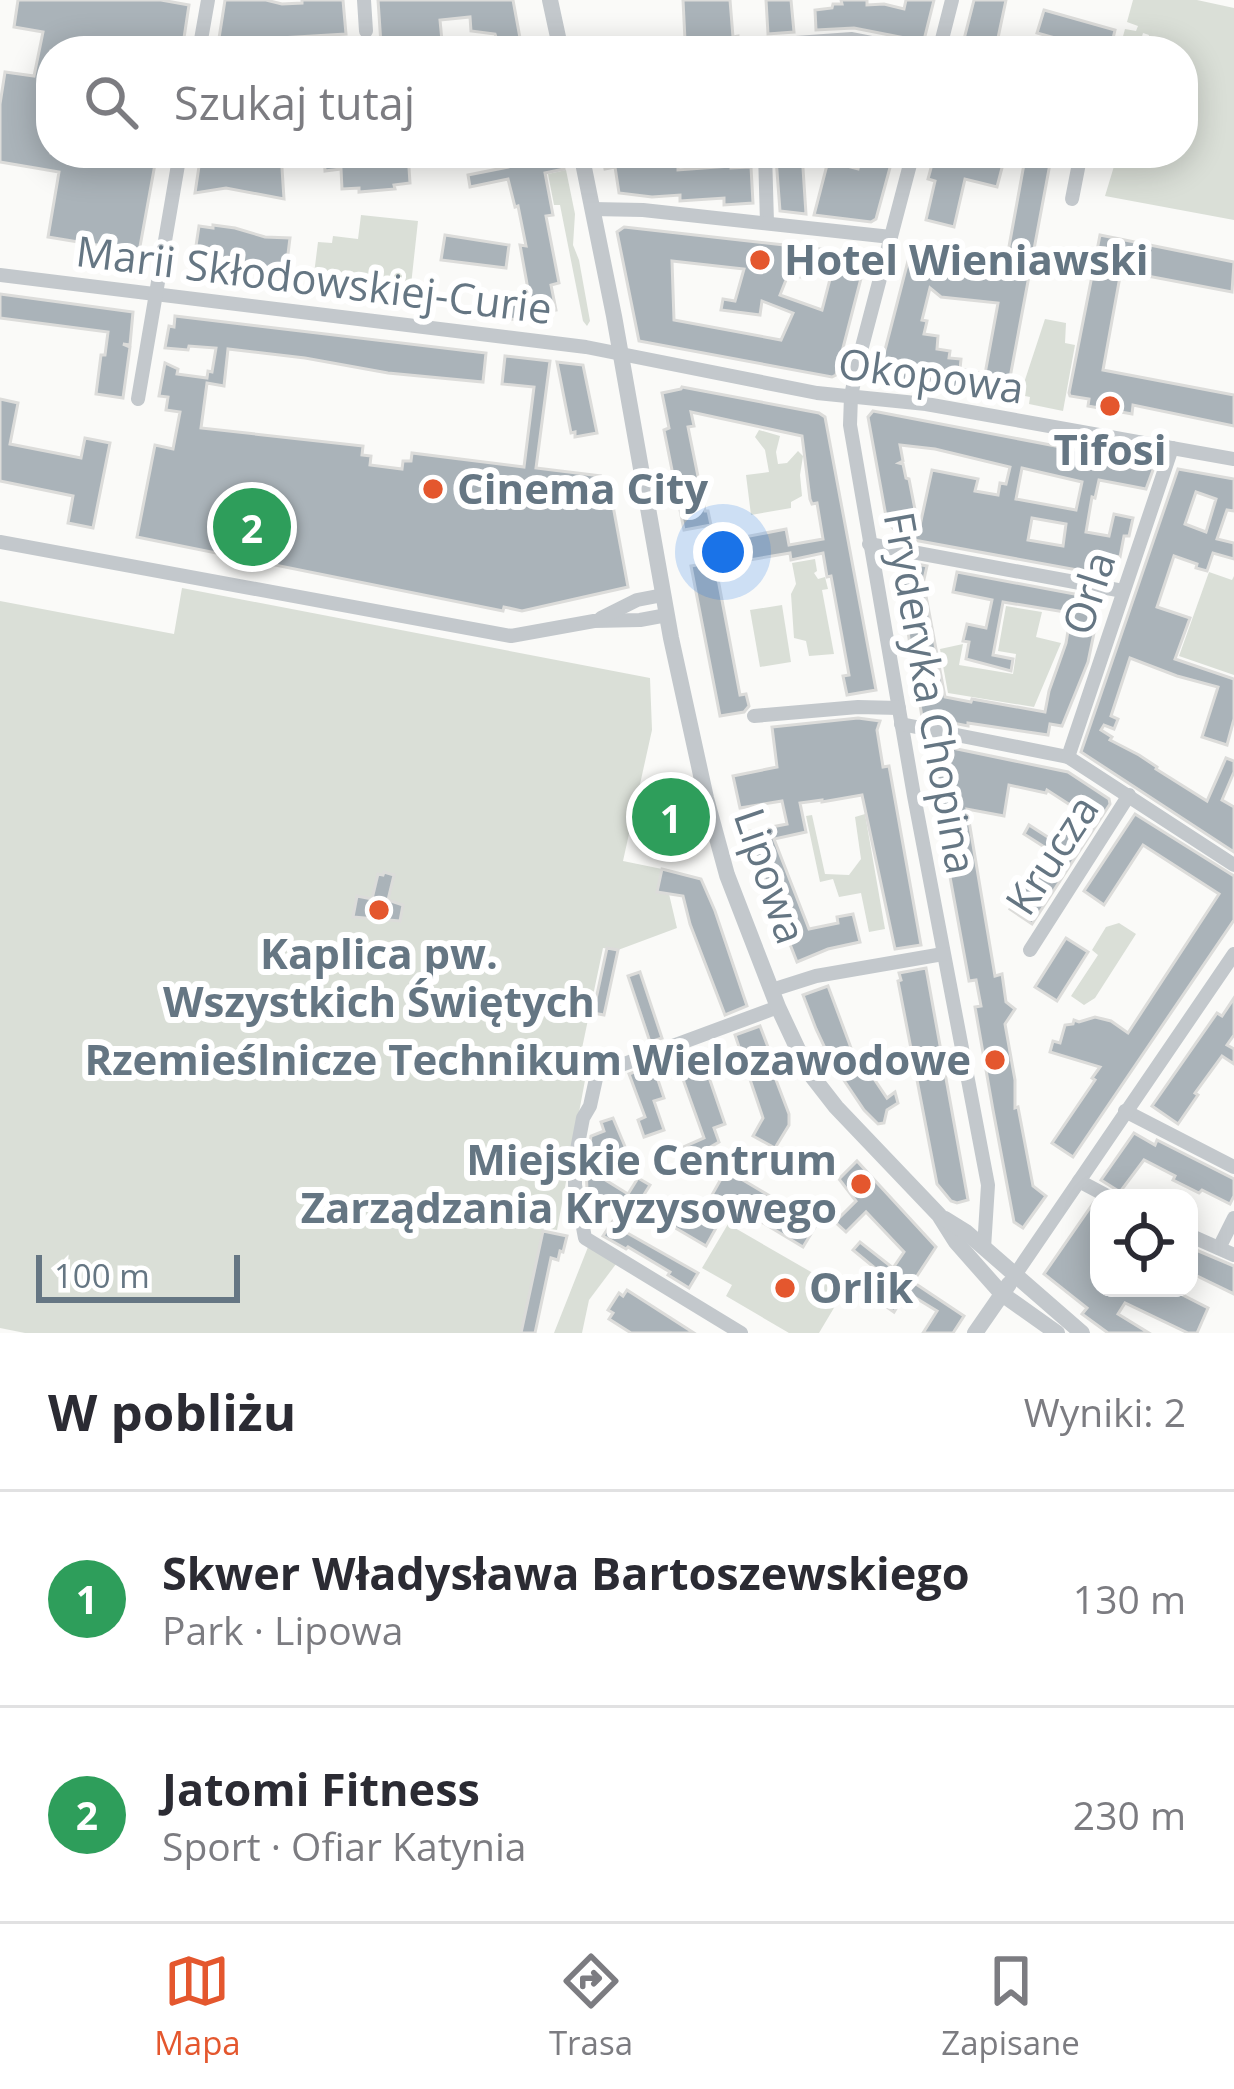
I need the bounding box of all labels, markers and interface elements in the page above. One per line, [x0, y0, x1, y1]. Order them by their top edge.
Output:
search box [36, 36, 1198, 168]
icon: search [78, 69, 144, 135]
text: Szukaj tutaj [174, 72, 415, 133]
street label: Marii Skłodowskiej-Curie [73, 221, 555, 336]
place label: Hotel Wieniawski [784, 230, 1149, 287]
marker: Hotel Wieniawski [747, 247, 773, 273]
street label: Okopowa [835, 333, 1028, 416]
marker: Tifosi [1097, 393, 1123, 419]
place label: Tifosi [1053, 420, 1167, 477]
place label: Cinema City [457, 459, 708, 516]
marker: Cinema City [420, 476, 446, 502]
pin: 2 [213, 482, 291, 572]
street label: Fryderyka Chopina [872, 507, 991, 878]
your location [693, 522, 753, 582]
street label: Orla [1048, 544, 1128, 641]
pin: 1 [632, 772, 710, 862]
street label: Krucza [991, 783, 1111, 925]
street label: Lipowa [722, 800, 821, 951]
marker: Kaplica pw. Wszystkich Świętych [366, 897, 392, 923]
place label: Kaplica pw. Wszystkich Świętych [163, 924, 595, 1029]
place label: Rzemieślnicze Technikum Wielozawodowe [84, 1030, 971, 1087]
marker: Rzemieślnicze Technikum Wielozawodowe [982, 1047, 1008, 1073]
place label: Miejskie Centrum Zarządzania Kryzysowego [301, 1130, 837, 1235]
marker: Miejskie Centrum Zarządzania Kryzysowego [848, 1171, 874, 1197]
map controls [1090, 1189, 1198, 1297]
button: locate [1090, 1189, 1198, 1297]
scale bar [36, 1249, 240, 1302]
text: 100 m [54, 1253, 150, 1298]
place label: Orlik [809, 1258, 914, 1315]
marker: Orlik [772, 1275, 798, 1301]
text: W pobliżu [48, 1376, 296, 1446]
text: Wyniki: 2 [1024, 1385, 1186, 1438]
text: Skwer Władysława Bartoszewskiego [162, 1542, 970, 1603]
text: 1 [76, 1572, 98, 1625]
text: 130 m [1073, 1572, 1186, 1625]
text: Park · Lipowa [162, 1603, 403, 1656]
text: Jatomi Fitness [162, 1758, 480, 1819]
text: 2 [76, 1788, 98, 1841]
text: 230 m [1073, 1788, 1186, 1841]
text: Sport · Ofiar Katynia [162, 1819, 527, 1872]
tab: Mapa [154, 1948, 241, 2065]
tab: Trasa [549, 1948, 633, 2065]
tab: Zapisane [941, 1948, 1080, 2065]

